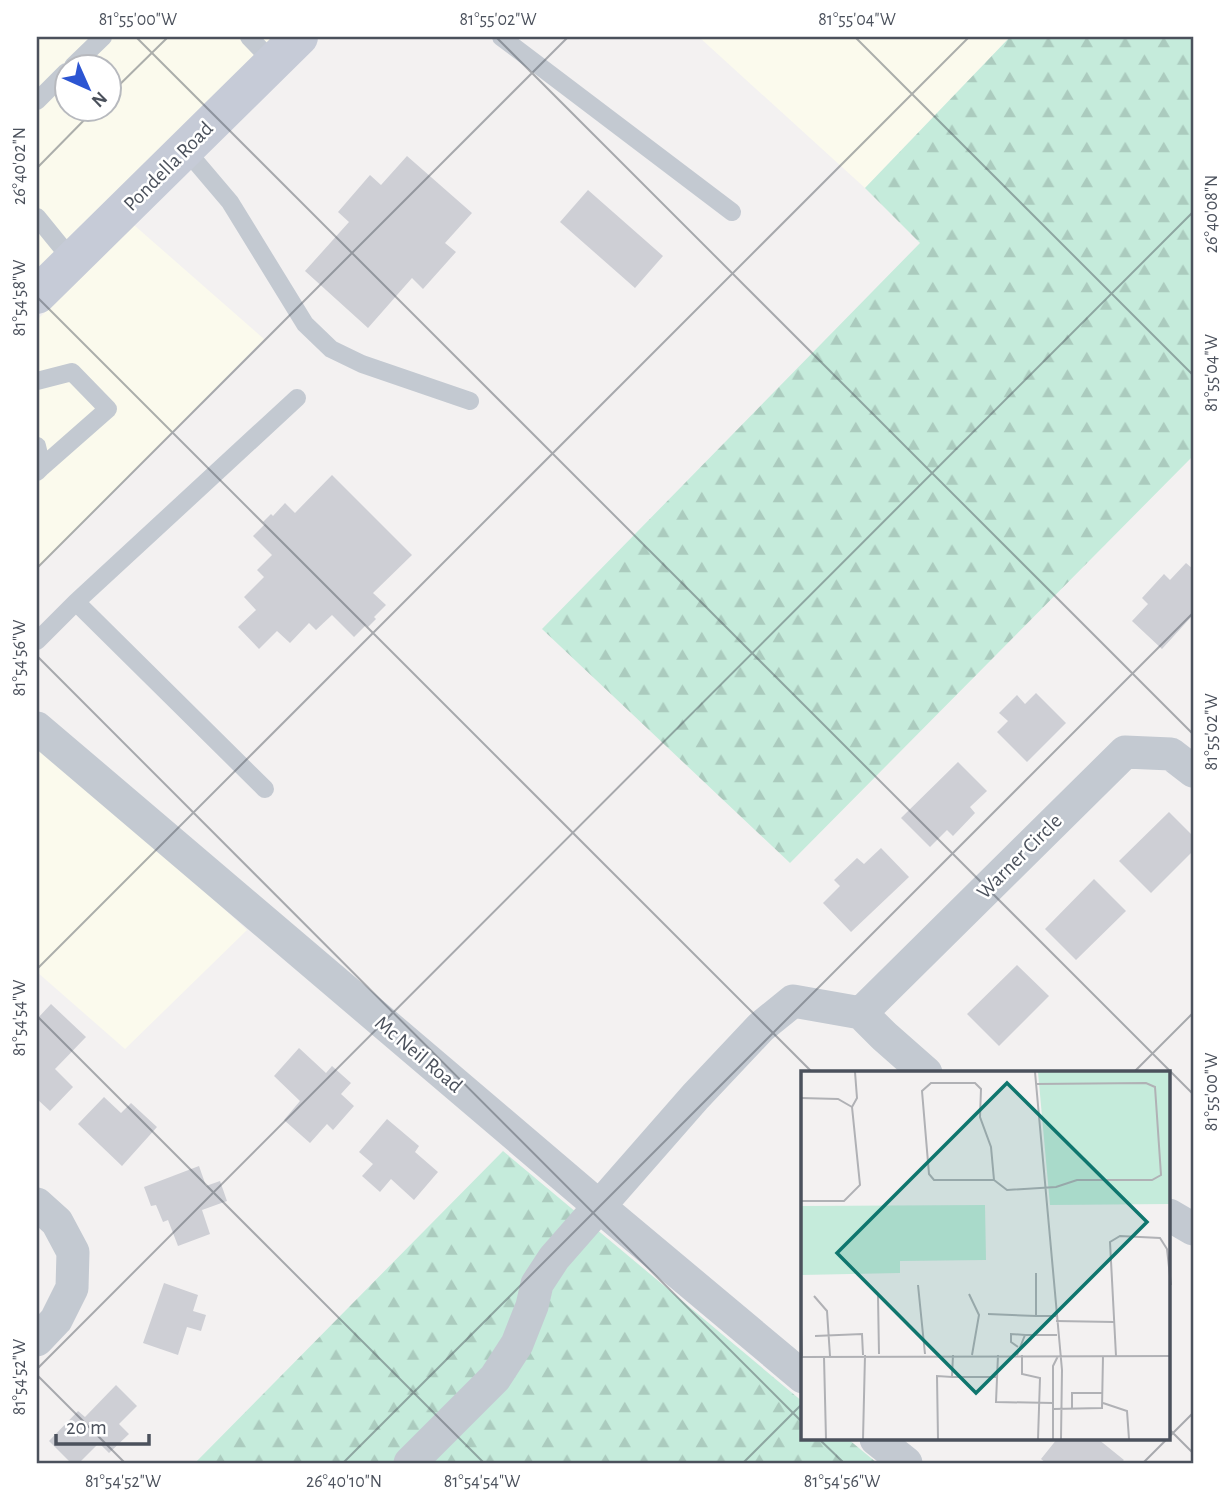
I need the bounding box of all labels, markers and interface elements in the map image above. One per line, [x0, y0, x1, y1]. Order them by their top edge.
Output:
text: 81°55'00"W [99, 11, 177, 29]
text: 81°55'02"W [459, 11, 537, 29]
text: 81°55'04"W [818, 11, 896, 29]
north arrow [52, 52, 122, 122]
text: N [88, 88, 110, 110]
street label: Pondella Road [120, 118, 217, 215]
text: 26°40'02"N [11, 127, 29, 205]
text: 26°40'08"N [1203, 175, 1221, 253]
text: 81°54'58"W [11, 260, 29, 336]
text: 81°55'04"W [1203, 334, 1221, 412]
text: 81°54'56"W [11, 620, 29, 696]
text: 81°55'02"W [1203, 693, 1221, 771]
street label: Warner Circle [973, 810, 1066, 903]
text: 81°54'54"W [11, 980, 29, 1056]
street label: Mc Neil Road [371, 1012, 466, 1097]
text: 81°55'00"W [1203, 1053, 1221, 1131]
inset map [801, 1071, 1170, 1440]
text: 81°54'52"W [11, 1339, 29, 1415]
scale bar [56, 1402, 149, 1446]
text: 20 m [66, 1417, 107, 1438]
text: 81°54'52"W [85, 1473, 161, 1491]
text: 26°40'10"N [306, 1473, 382, 1491]
text: 81°54'54"W [444, 1473, 520, 1491]
text: 81°54'56"W [804, 1473, 880, 1491]

